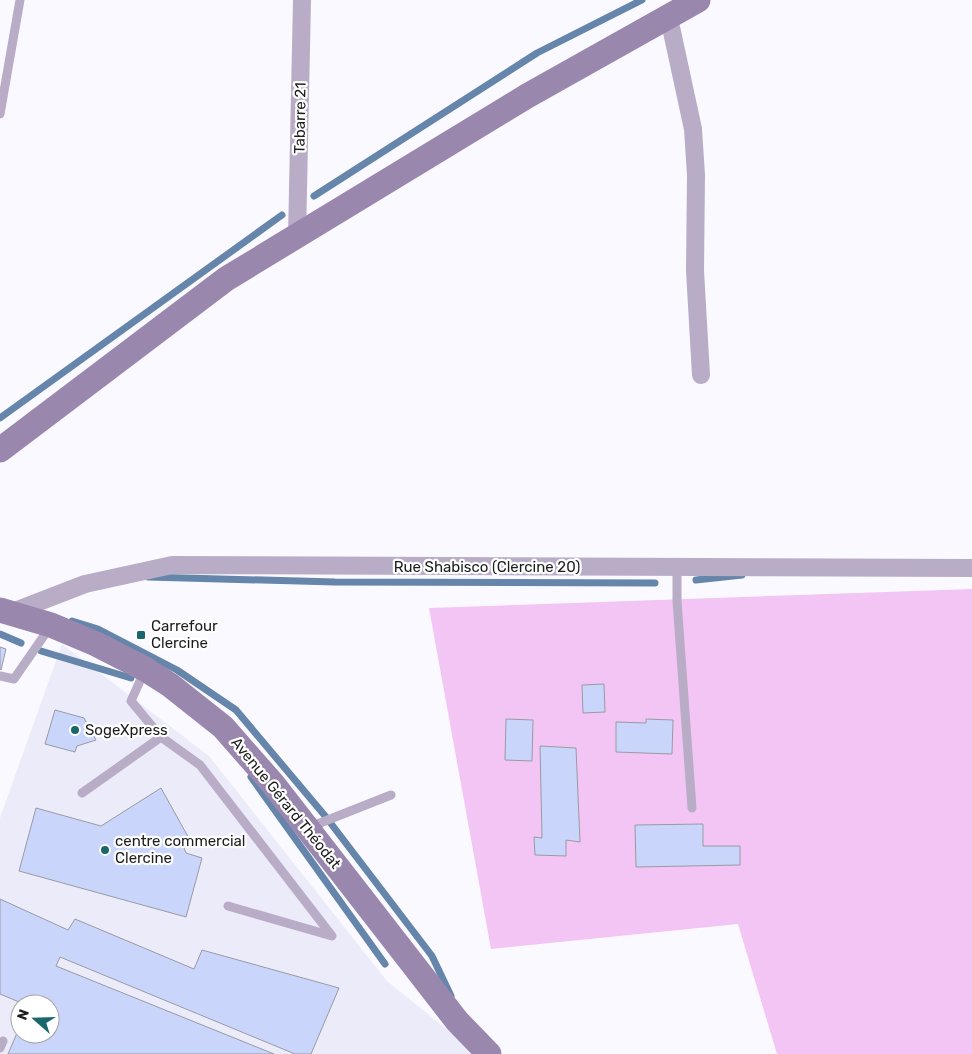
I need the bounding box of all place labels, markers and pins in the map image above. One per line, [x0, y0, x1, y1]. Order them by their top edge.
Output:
place label: Carrefour Clercine [151, 617, 218, 652]
marker: Carrefour Clercine [135, 629, 147, 641]
place label: SogeXpress [85, 721, 168, 739]
marker: SogeXpress [69, 724, 81, 736]
place label: centre commercial Clercine [115, 832, 246, 867]
marker: centre commercial Clercine [99, 844, 111, 856]

